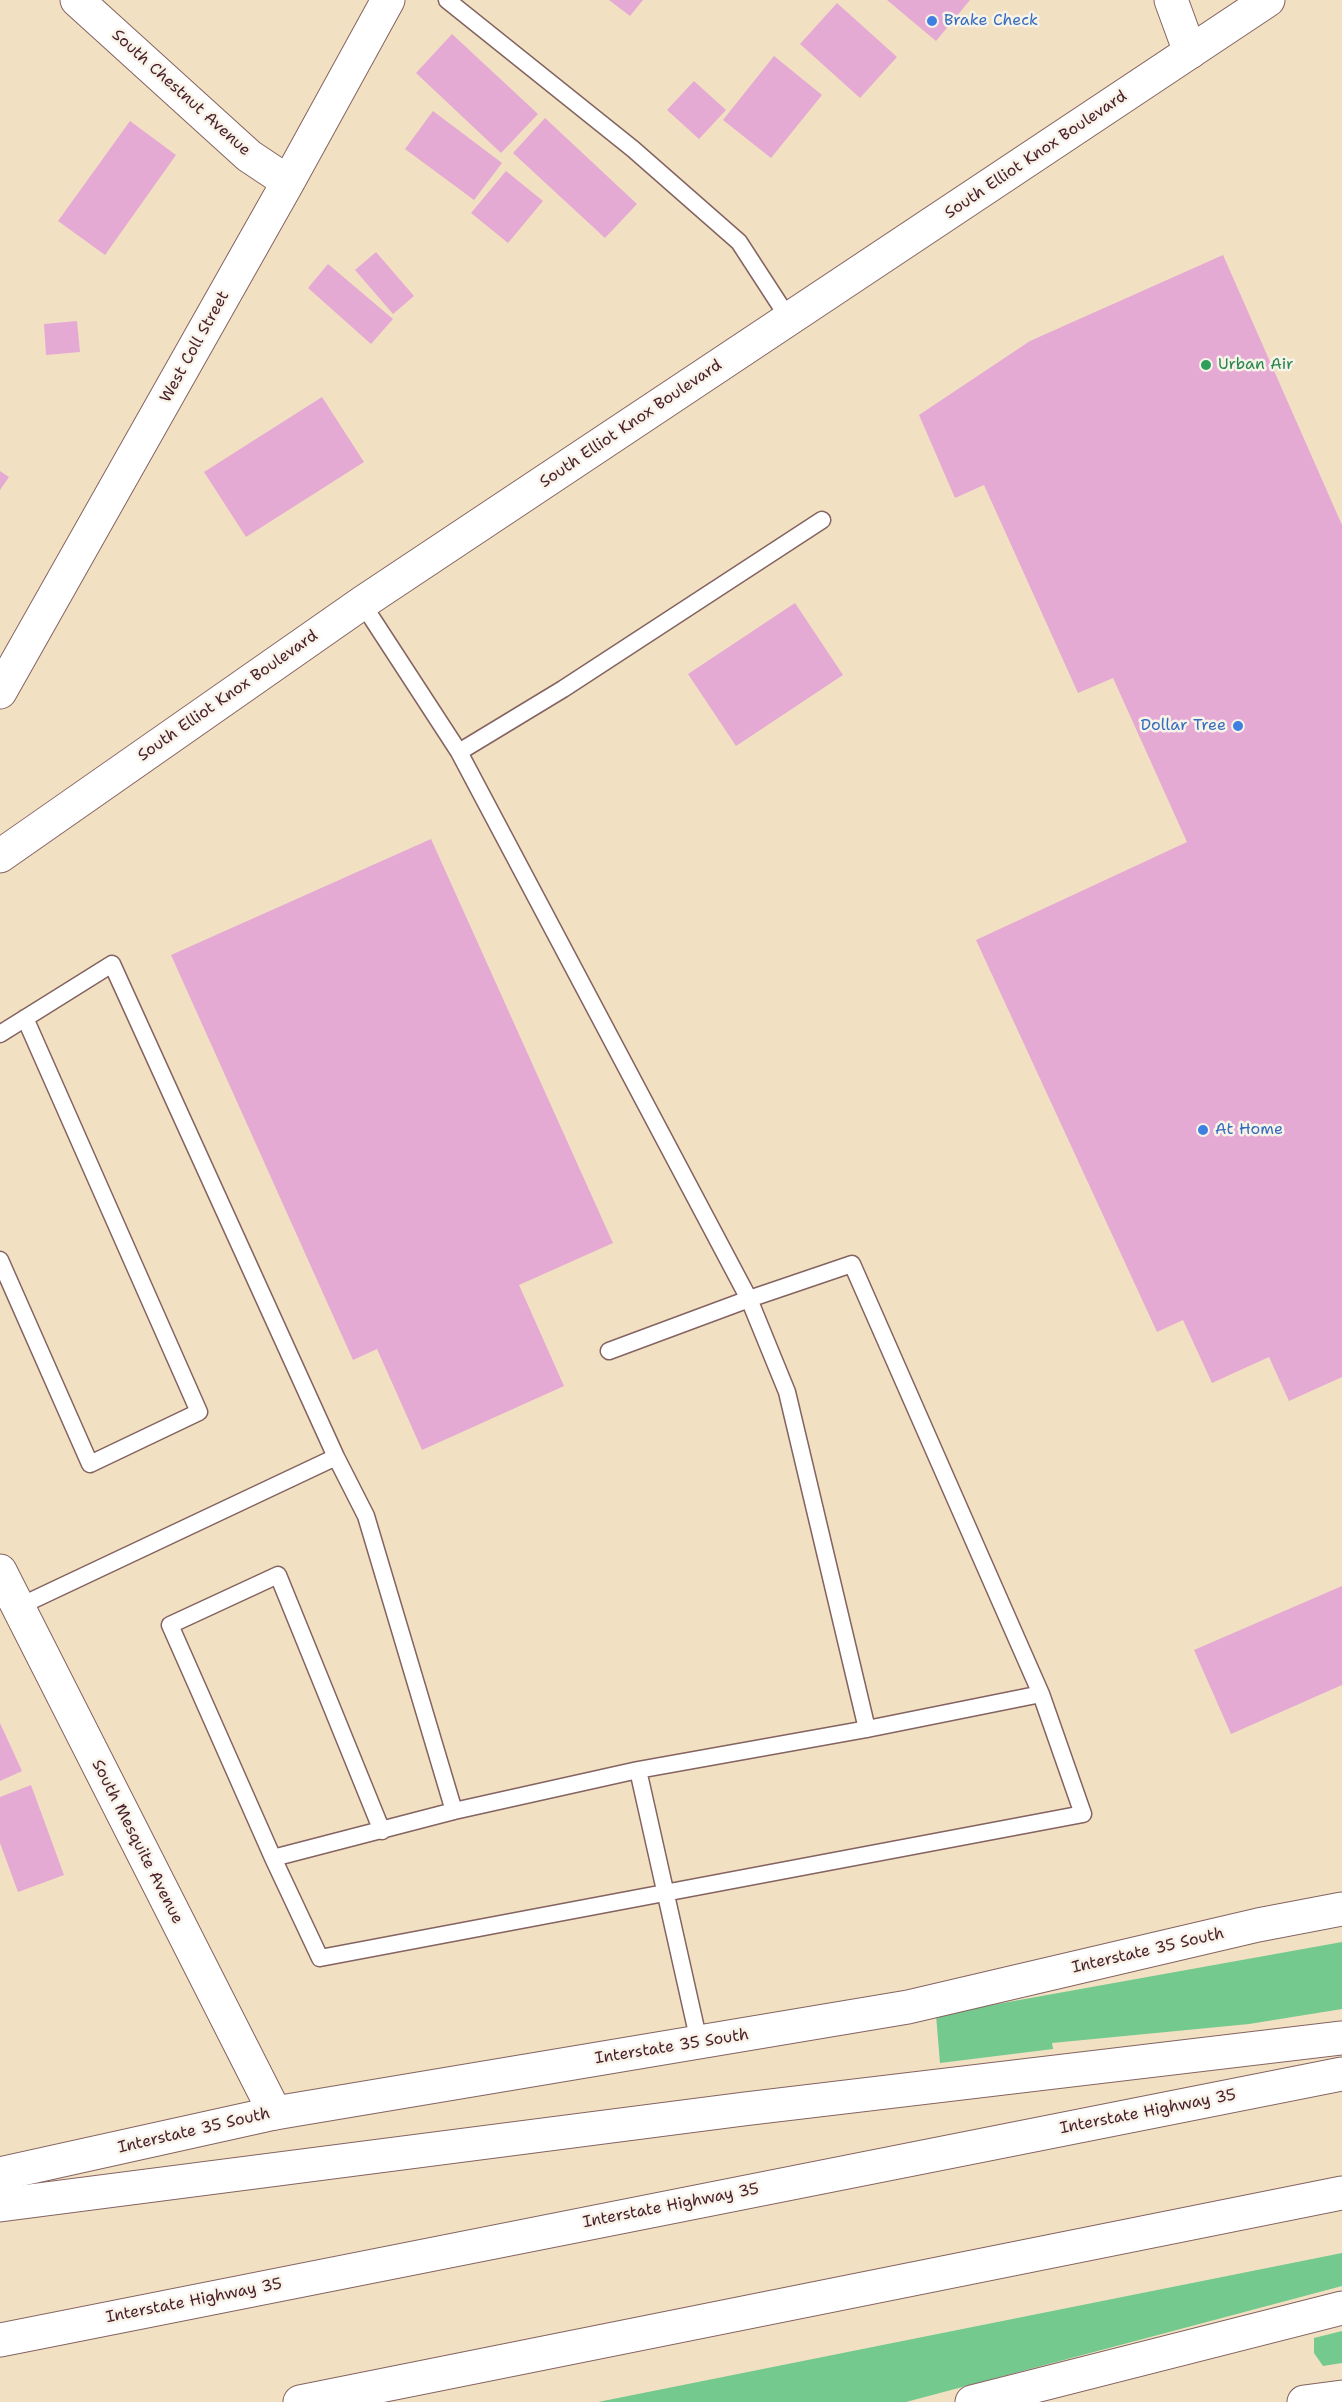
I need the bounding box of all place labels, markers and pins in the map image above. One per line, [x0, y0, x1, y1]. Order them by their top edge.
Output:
place label: Brake Check [944, 11, 1038, 31]
marker: Brake Check [925, 14, 939, 28]
place label: Urban Air [1218, 355, 1293, 375]
marker: Urban Air [1199, 358, 1213, 372]
place label: Dollar Tree [1141, 716, 1226, 736]
marker: Dollar Tree [1231, 719, 1245, 733]
place label: At Home [1215, 1120, 1283, 1140]
marker: At Home [1196, 1123, 1210, 1137]

